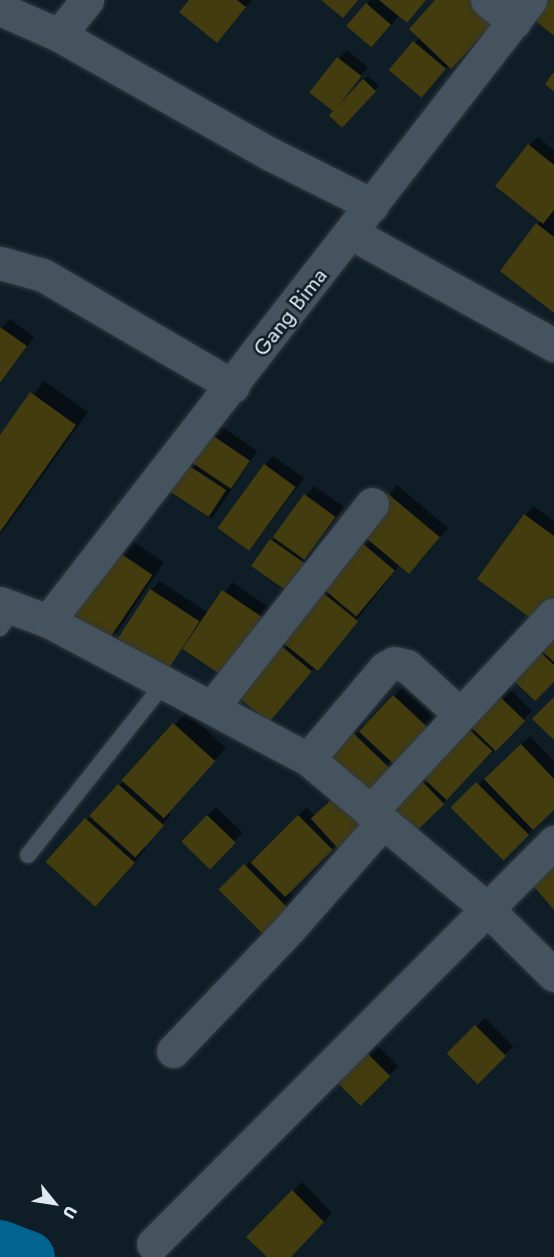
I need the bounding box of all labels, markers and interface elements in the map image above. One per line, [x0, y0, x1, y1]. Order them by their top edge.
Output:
street label: Gang Bima [248, 263, 332, 361]
north arrow [24, 1173, 84, 1233]
text: U [57, 1202, 83, 1223]

